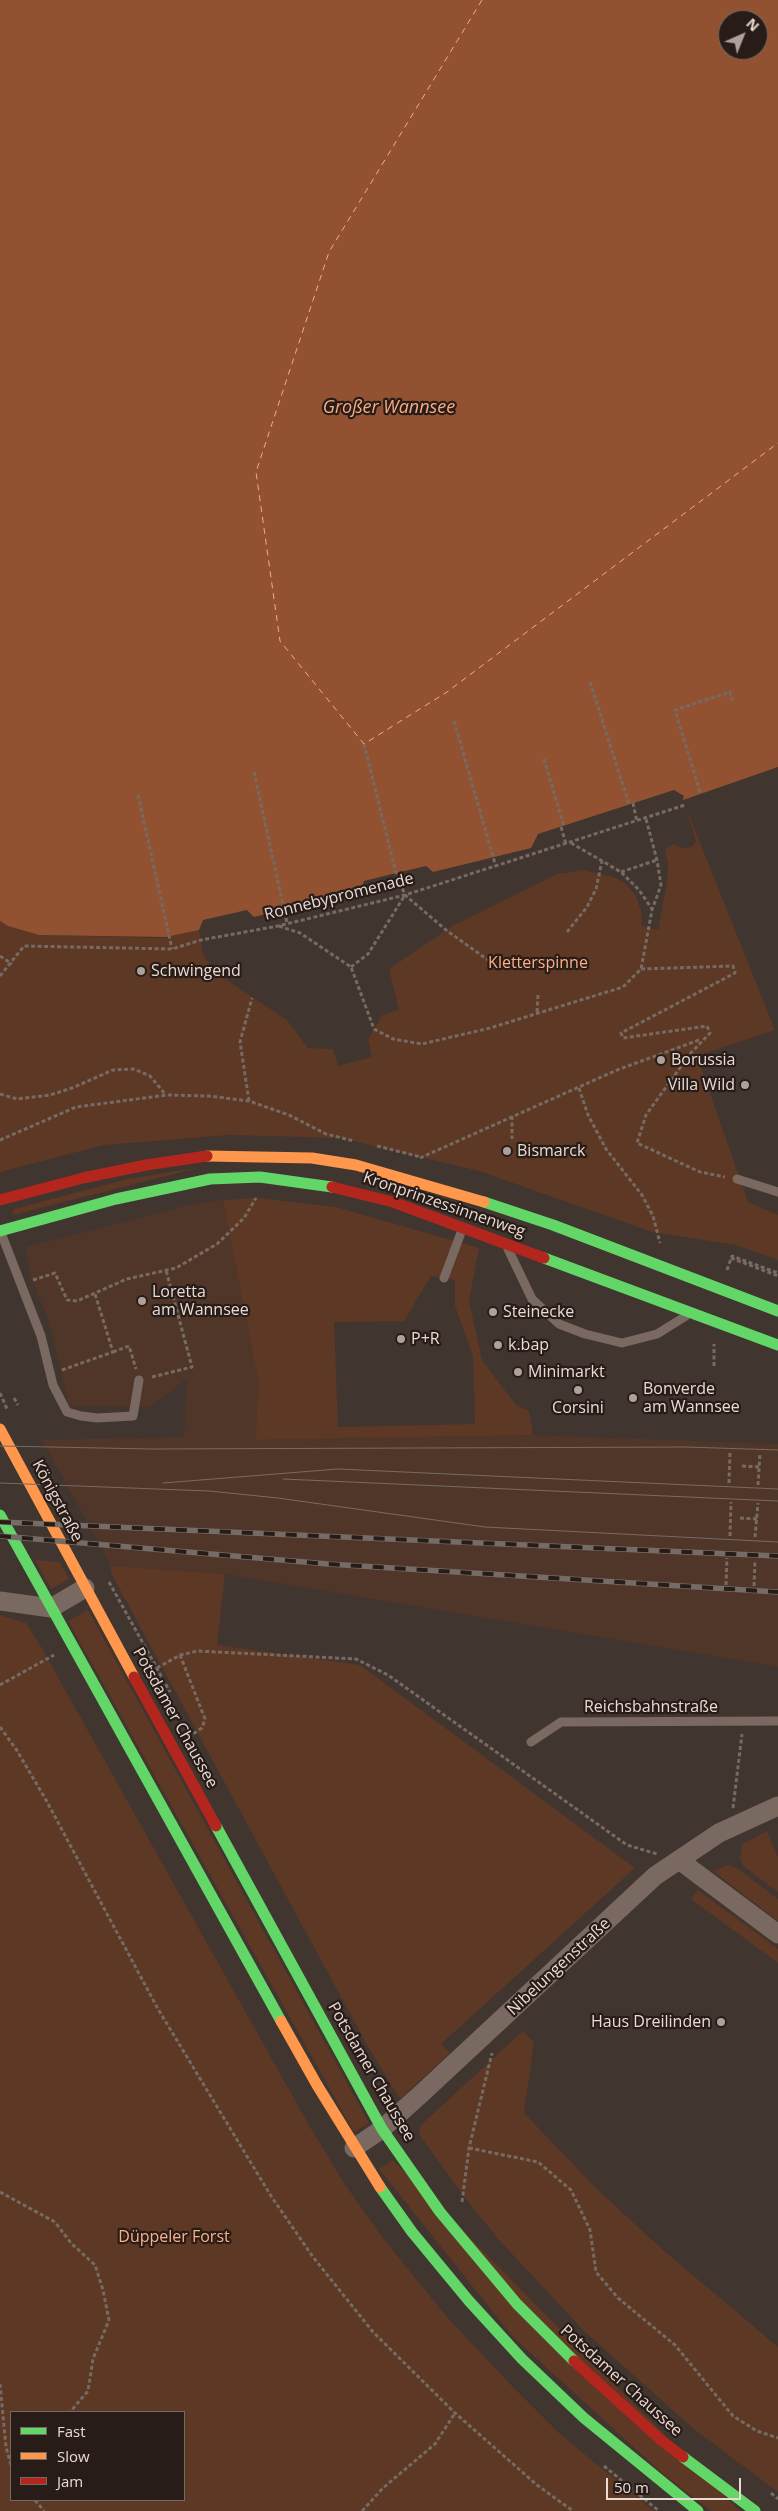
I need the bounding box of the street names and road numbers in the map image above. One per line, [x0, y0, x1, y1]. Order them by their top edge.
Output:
street label: Ronnebypromenade [262, 869, 416, 925]
street label: Kronprinzessinnenweg [360, 1168, 528, 1242]
street label: Königstraße [27, 1457, 87, 1545]
street label: Potsdamer Chaussee [128, 1644, 222, 1792]
street label: Reichsbahnstraße [584, 1697, 718, 1717]
street label: Nibelungenstraße [504, 1914, 614, 2020]
street label: Potsdamer Chaussee [323, 1999, 419, 2145]
street label: Potsdamer Chaussee [556, 2321, 686, 2441]

